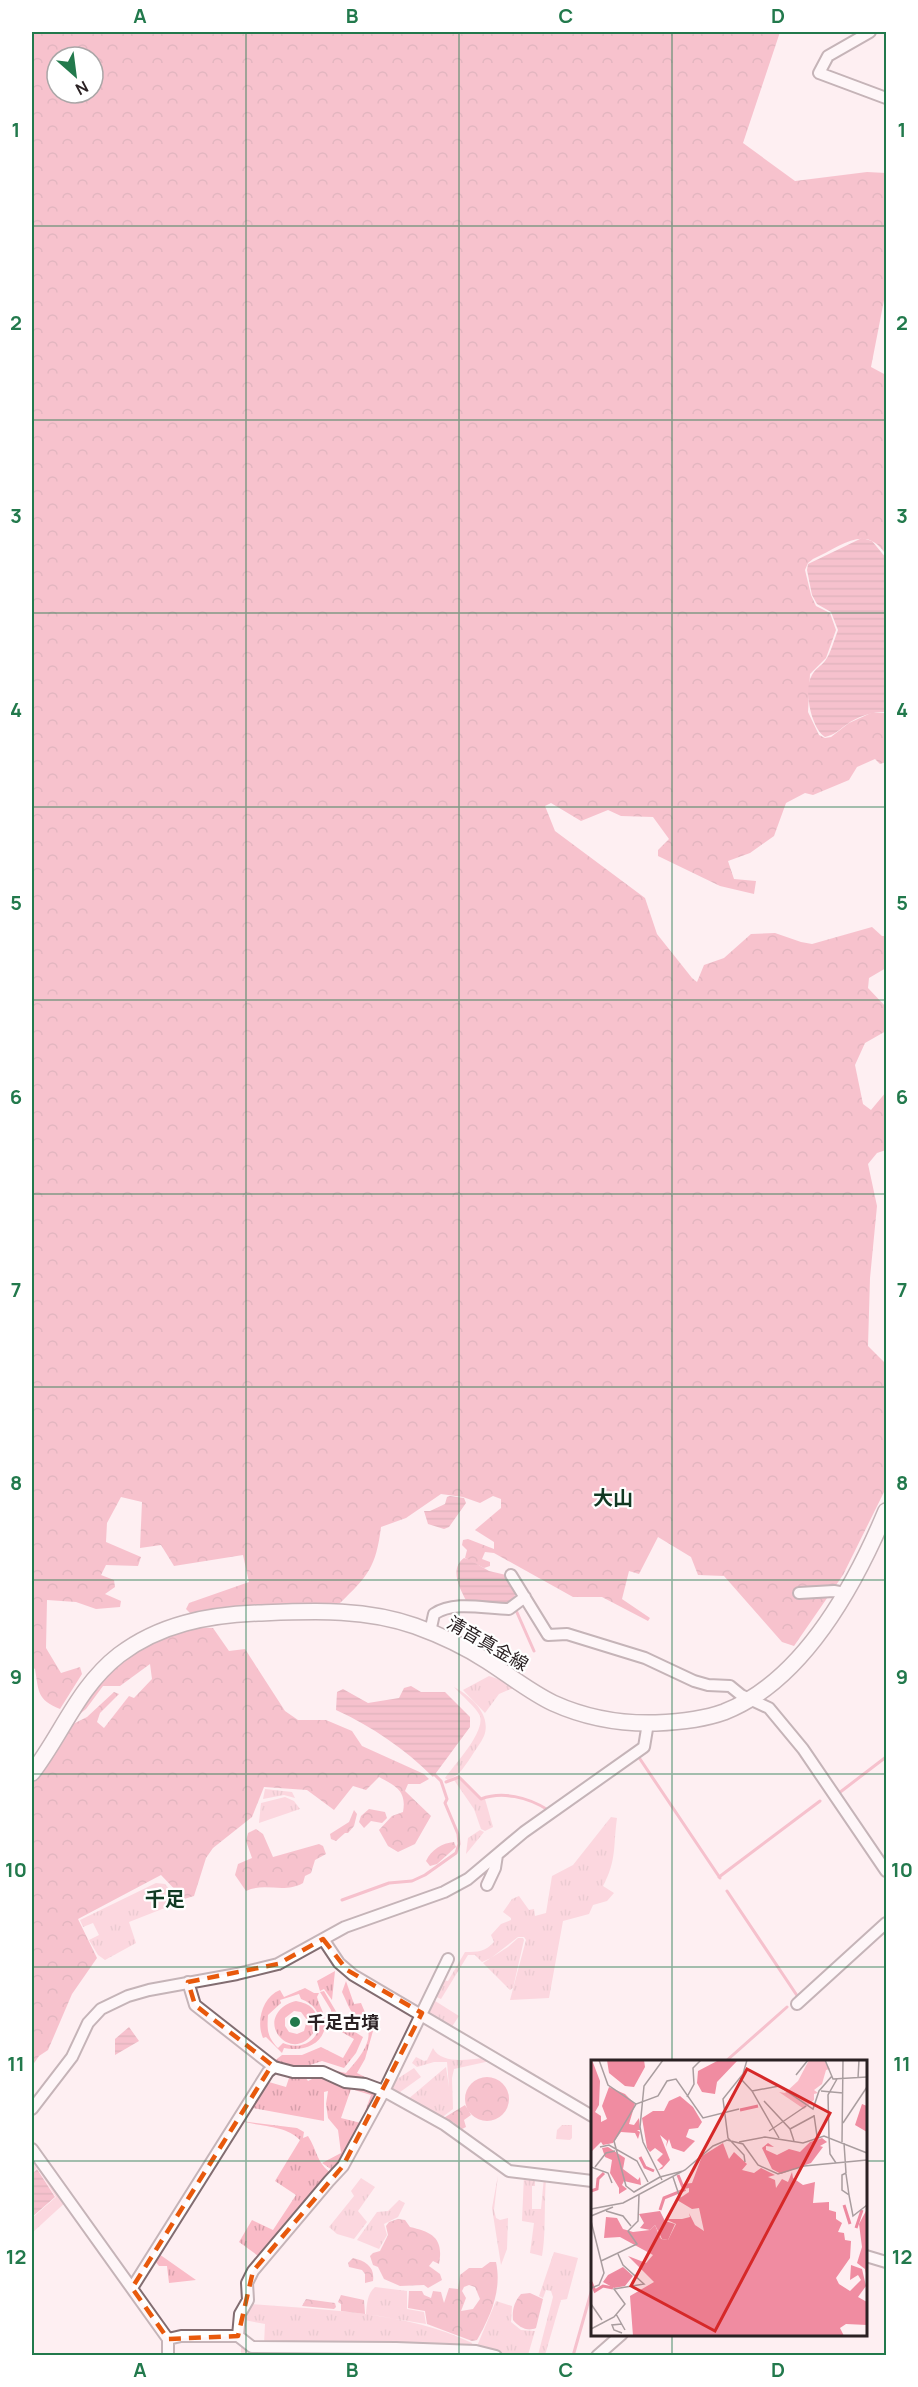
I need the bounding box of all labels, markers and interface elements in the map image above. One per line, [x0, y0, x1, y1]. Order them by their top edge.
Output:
text: A [133, 2, 147, 29]
text: B [346, 2, 359, 29]
text: C [559, 2, 573, 29]
text: D [771, 2, 785, 29]
north arrow [45, 45, 105, 105]
text: N [72, 76, 92, 101]
text: 1 [12, 116, 20, 143]
text: 1 [898, 116, 906, 143]
text: 2 [10, 309, 22, 336]
text: 2 [896, 309, 908, 336]
text: 3 [10, 502, 22, 529]
text: 3 [896, 502, 908, 529]
text: 4 [10, 696, 22, 723]
text: 4 [896, 696, 908, 723]
text: 5 [10, 889, 22, 916]
text: 5 [896, 889, 908, 916]
text: 6 [10, 1083, 22, 1110]
text: 6 [896, 1083, 908, 1110]
text: 7 [11, 1276, 21, 1303]
text: 7 [897, 1276, 907, 1303]
text: 8 [10, 1469, 22, 1496]
text: 8 [896, 1469, 908, 1496]
district label: 大山 [593, 1484, 633, 1511]
street label: 清音真金線 [443, 1610, 533, 1676]
text: 9 [10, 1663, 22, 1690]
text: 9 [896, 1663, 908, 1690]
text: 10 [5, 1856, 27, 1883]
text: 10 [891, 1856, 913, 1883]
district label: 千足 [145, 1885, 185, 1912]
place label: 千足古墳 [307, 2010, 379, 2034]
marker: 千足古墳 [288, 2015, 302, 2029]
text: 11 [7, 2050, 25, 2077]
text: 11 [893, 2050, 911, 2077]
inset map [591, 2060, 867, 2336]
text: 12 [6, 2243, 26, 2270]
text: 12 [892, 2243, 912, 2270]
text: A [133, 2356, 147, 2383]
text: B [346, 2356, 359, 2383]
text: C [559, 2356, 573, 2383]
text: D [771, 2356, 785, 2383]

